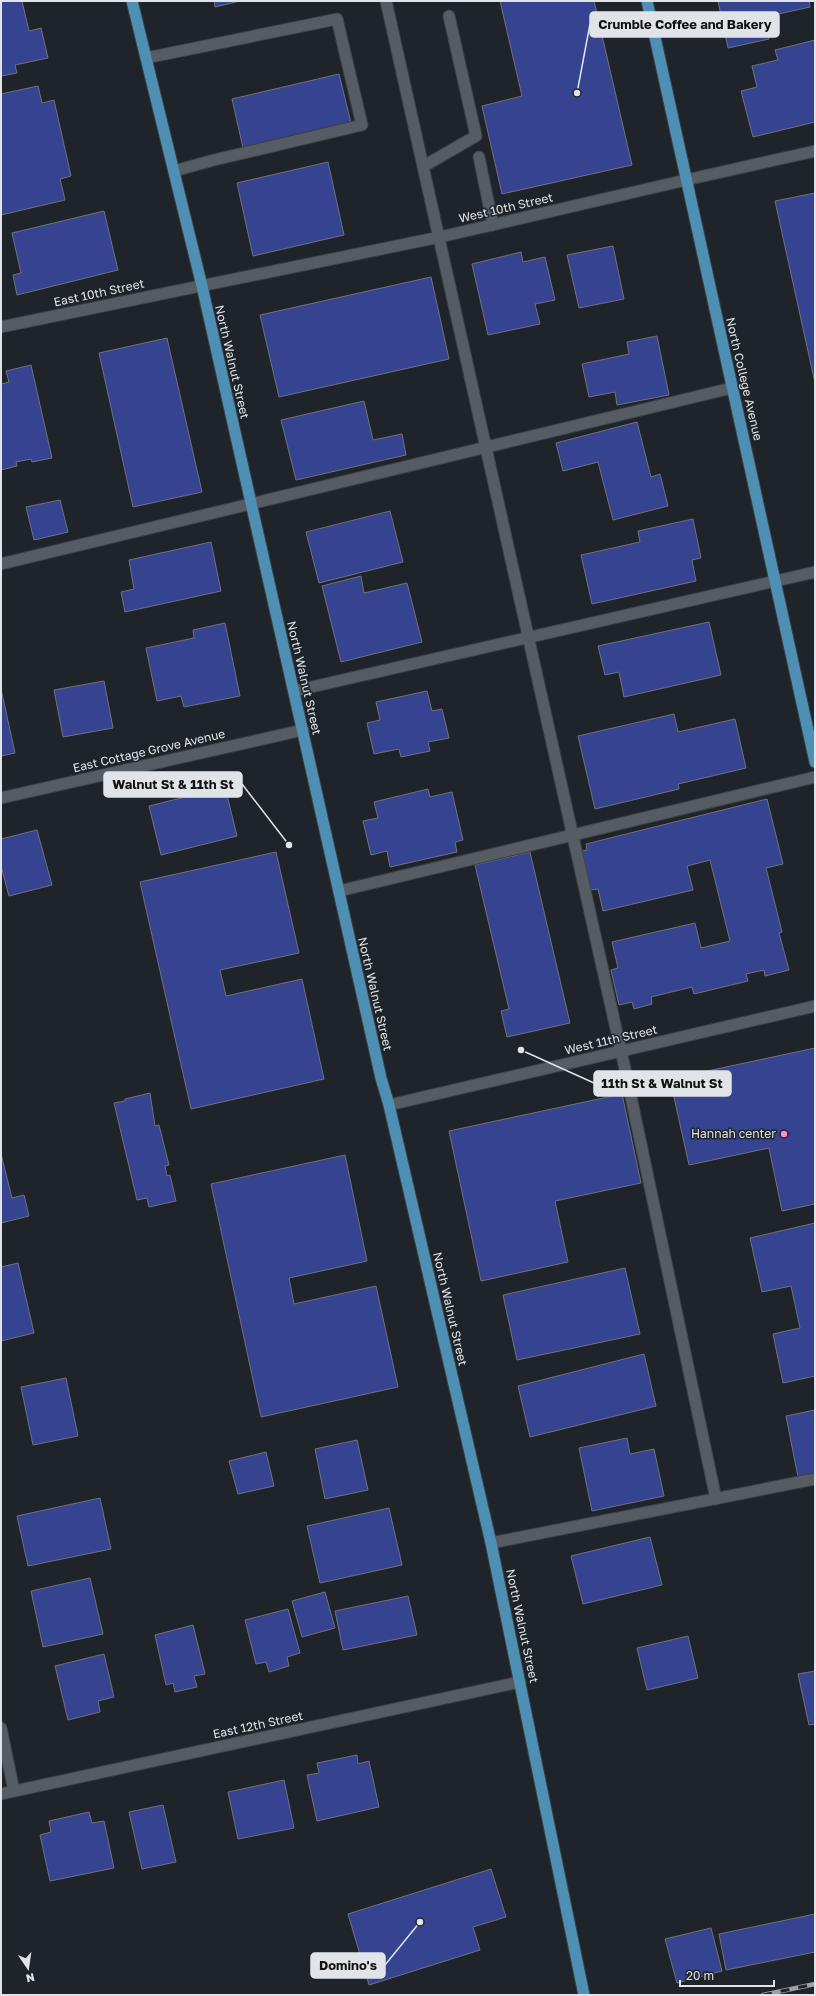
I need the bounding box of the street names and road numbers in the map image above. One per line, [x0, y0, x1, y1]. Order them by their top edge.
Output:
street label: West 10th Street [457, 189, 555, 226]
street label: East 10th Street [52, 276, 146, 309]
street label: North Walnut Street [212, 304, 253, 420]
street label: North College Avenue [723, 316, 766, 442]
street label: North Walnut Street [284, 620, 325, 736]
street label: East Cottage Grove Avenue [71, 726, 227, 775]
street label: North Walnut Street [355, 936, 396, 1052]
street label: West 11th Street [563, 1022, 659, 1057]
street label: North Walnut Street [430, 1251, 471, 1367]
street label: North Walnut Street [503, 1568, 542, 1684]
street label: East 12th Street [212, 1708, 304, 1741]

